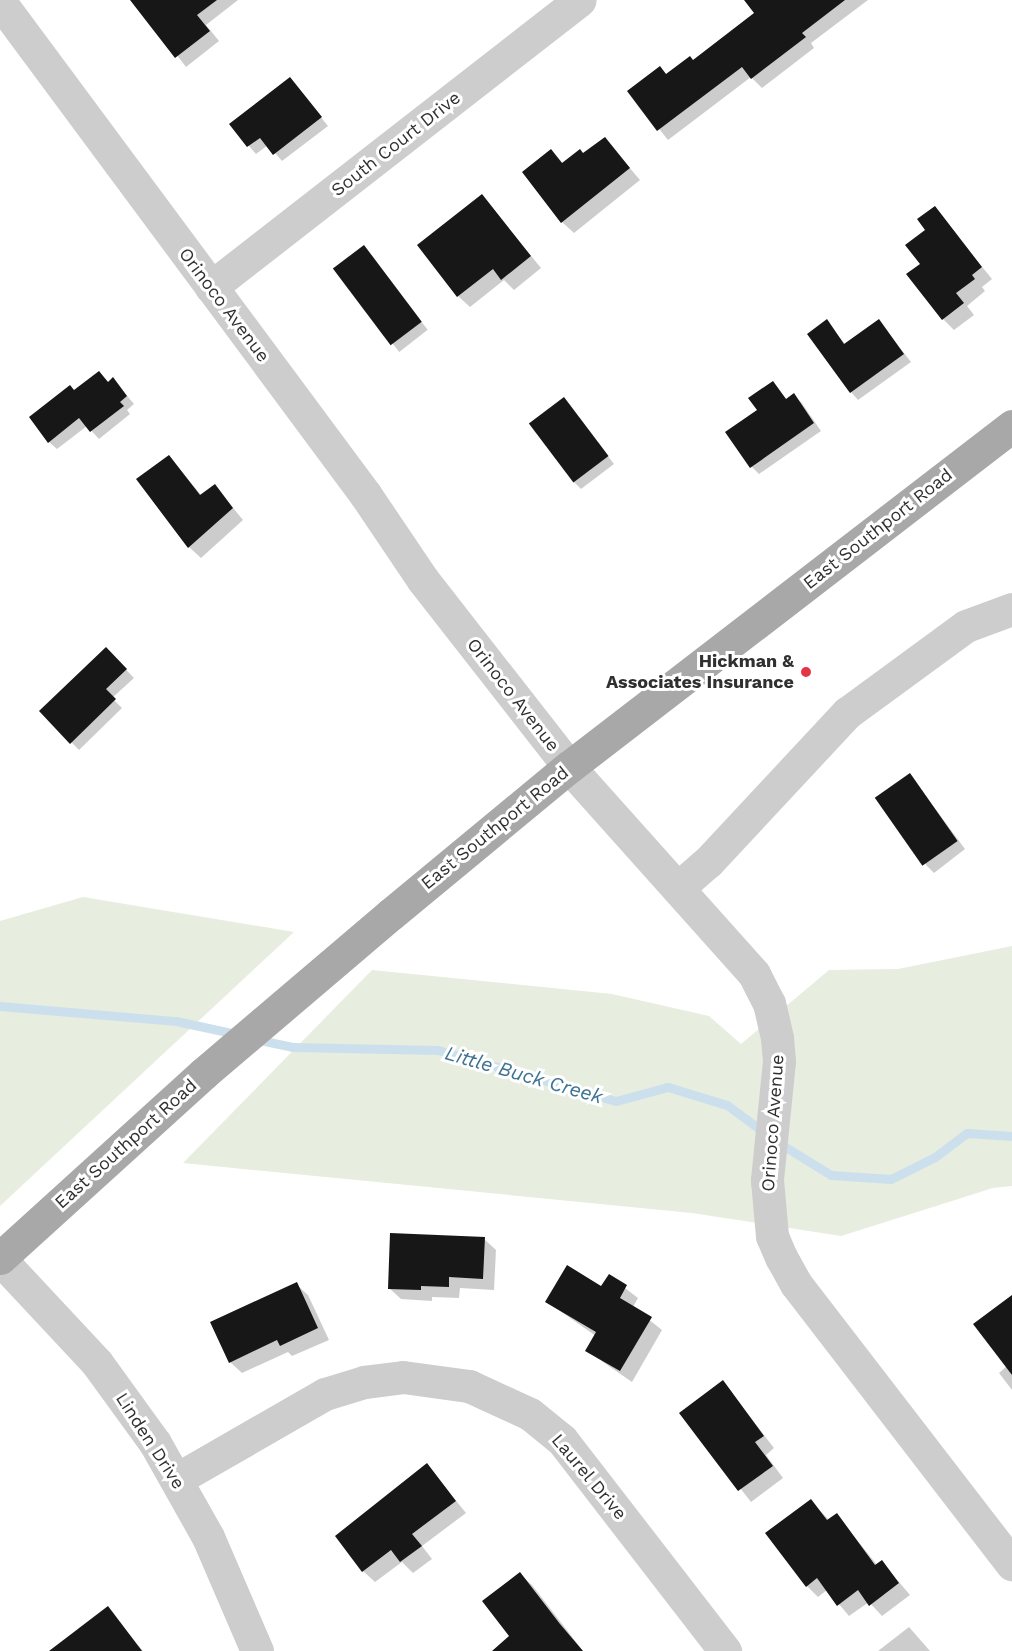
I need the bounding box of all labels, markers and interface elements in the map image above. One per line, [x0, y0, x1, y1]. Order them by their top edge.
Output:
street label: South Court Drive [327, 87, 465, 201]
street label: Orinoco Avenue [174, 243, 274, 367]
street label: East Southport Road [799, 464, 957, 594]
street label: Orinoco Avenue [462, 634, 564, 756]
place label: Hickman & Associates Insurance [606, 651, 794, 694]
marker: Hickman & Associates Insurance [799, 665, 813, 679]
street label: East Southport Road [417, 762, 573, 894]
water label: Little Buck Creek [442, 1041, 606, 1109]
street label: Orinoco Avenue [757, 1053, 789, 1193]
street label: East Southport Road [51, 1075, 201, 1213]
street label: Linden Drive [111, 1389, 189, 1493]
street label: Laurel Drive [547, 1429, 631, 1525]

